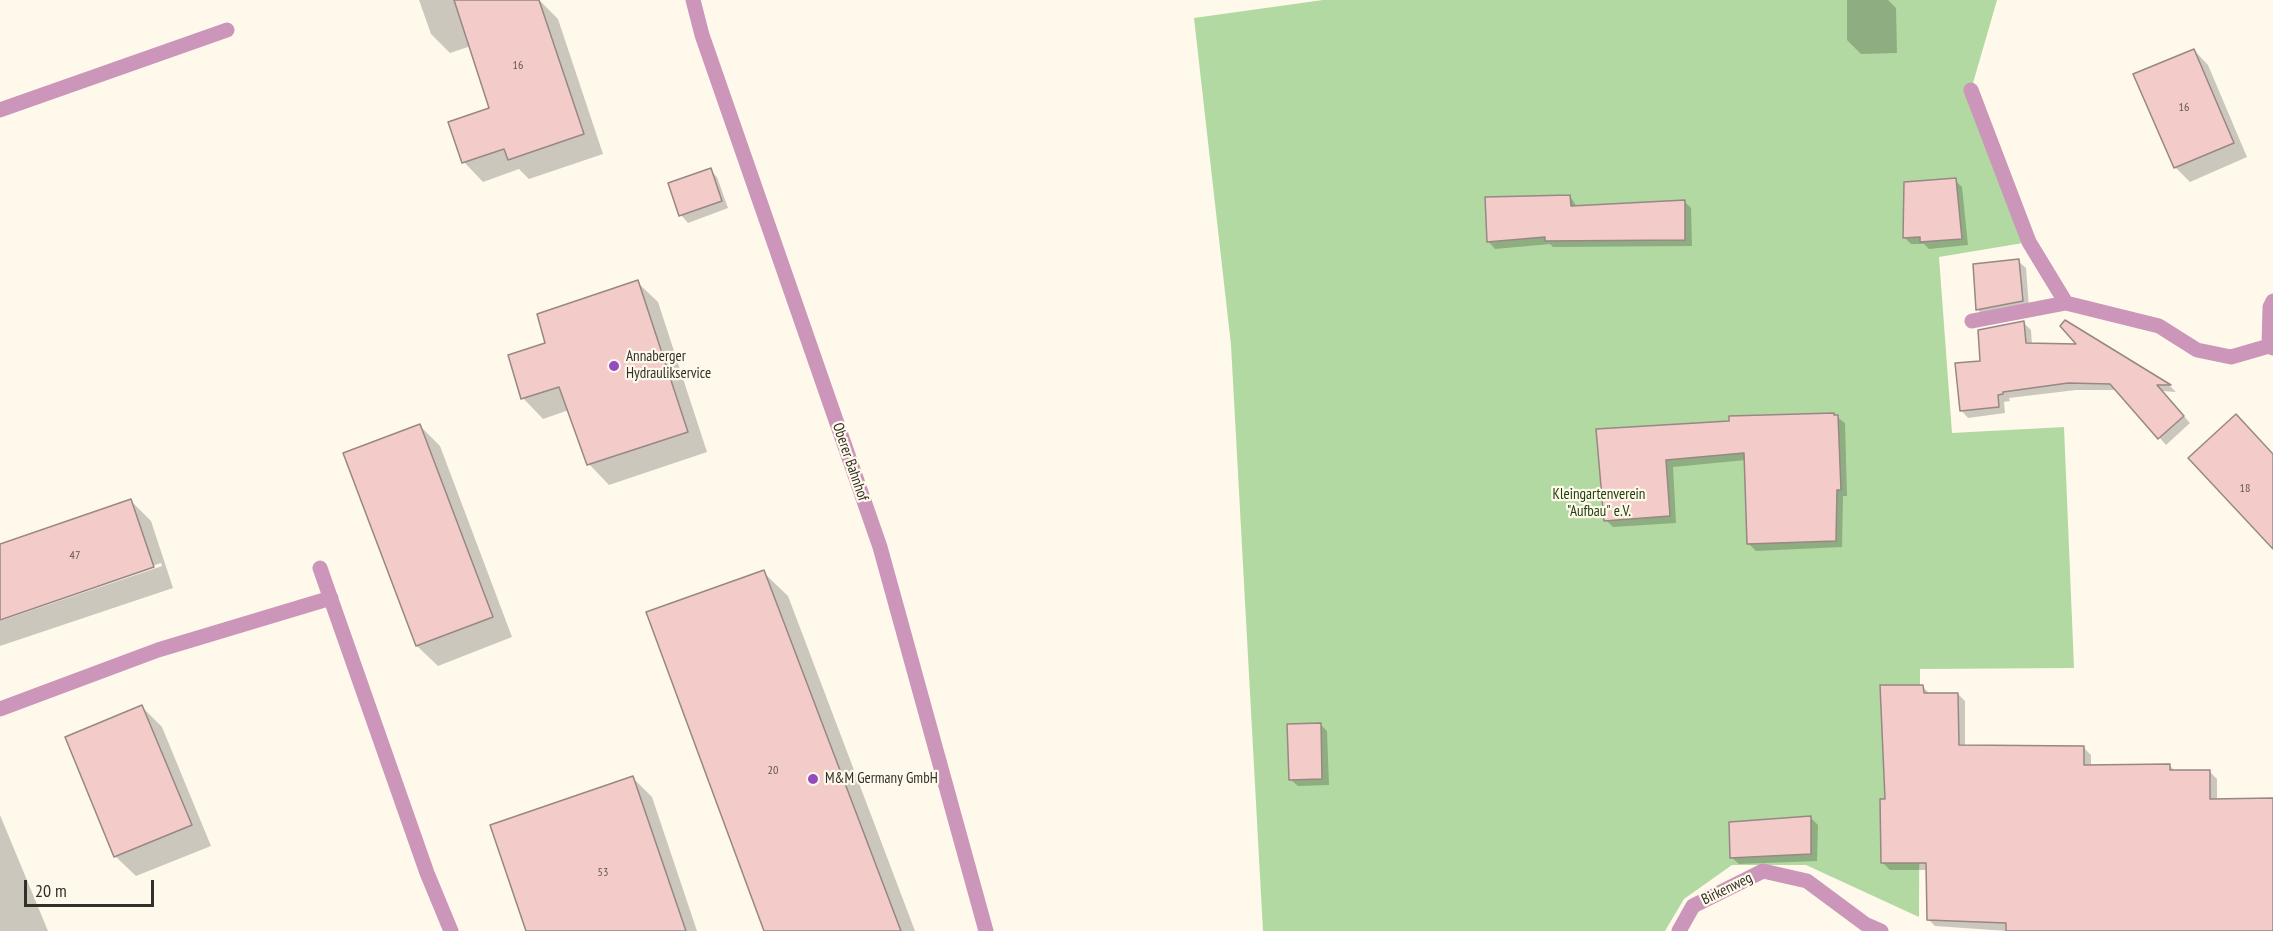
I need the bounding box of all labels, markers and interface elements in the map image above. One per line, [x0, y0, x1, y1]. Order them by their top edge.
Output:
house number: 16 [513, 59, 523, 73]
house number: 16 [2179, 101, 2189, 115]
place label: Annaberger Hydraulikservice [626, 348, 711, 383]
marker: Annaberger Hydraulikservice [607, 359, 621, 373]
street label: Oberer Bahnhof [828, 421, 872, 503]
house number: 18 [2240, 482, 2250, 496]
park label: Kleingartenverein "Aufbau" e.V. [1553, 486, 1645, 521]
house number: 47 [70, 549, 80, 563]
house number: 20 [768, 764, 778, 778]
place label: M&M Germany GmbH [825, 770, 938, 788]
marker: M&M Germany GmbH [806, 772, 820, 786]
house number: 53 [598, 866, 608, 880]
scale bar [27, 868, 158, 906]
street label: Birkenweg [1699, 869, 1755, 909]
text: 20 m [35, 879, 67, 902]

